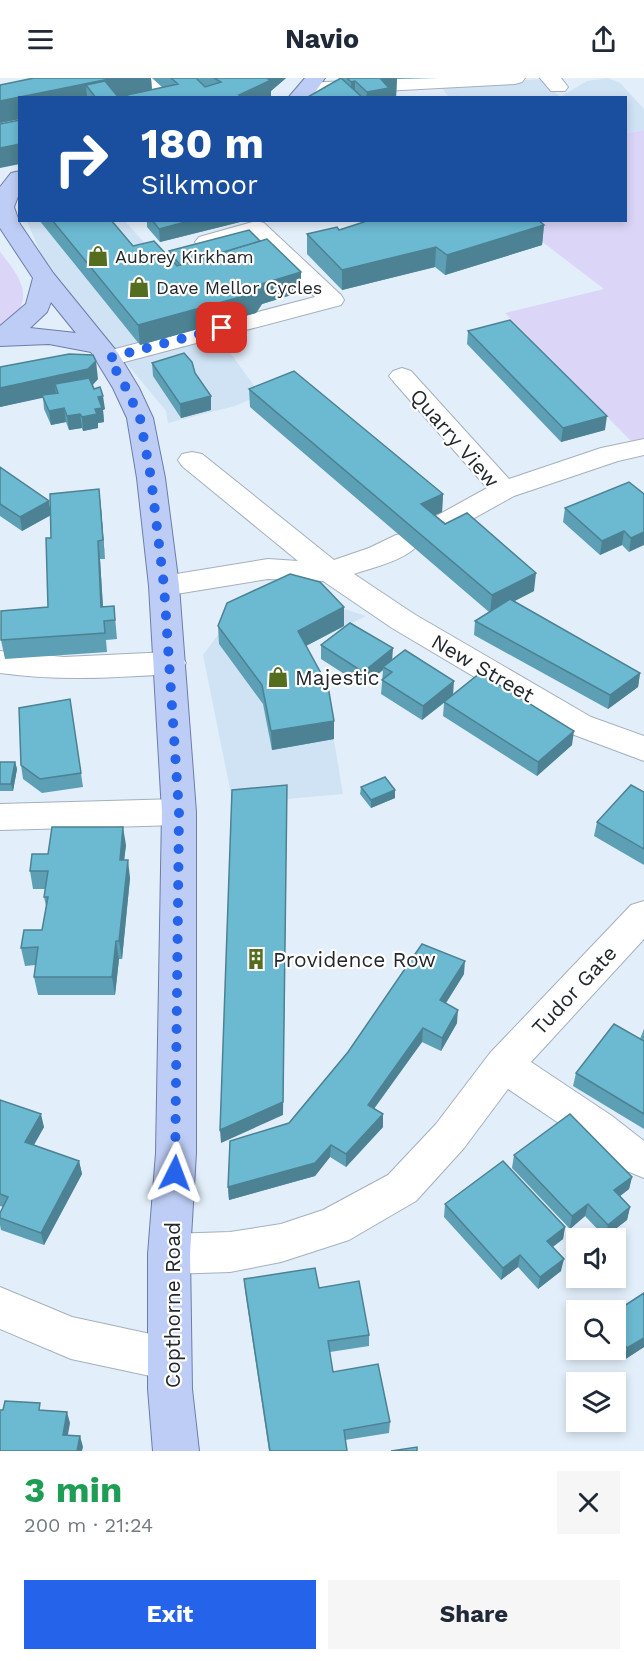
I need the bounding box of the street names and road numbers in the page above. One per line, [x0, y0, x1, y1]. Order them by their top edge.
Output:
street label: Quarry View [405, 383, 505, 493]
street label: New Street [427, 629, 539, 708]
street label: Tudor Gate [526, 940, 622, 1040]
street label: Copthorne Road [160, 1222, 185, 1388]

